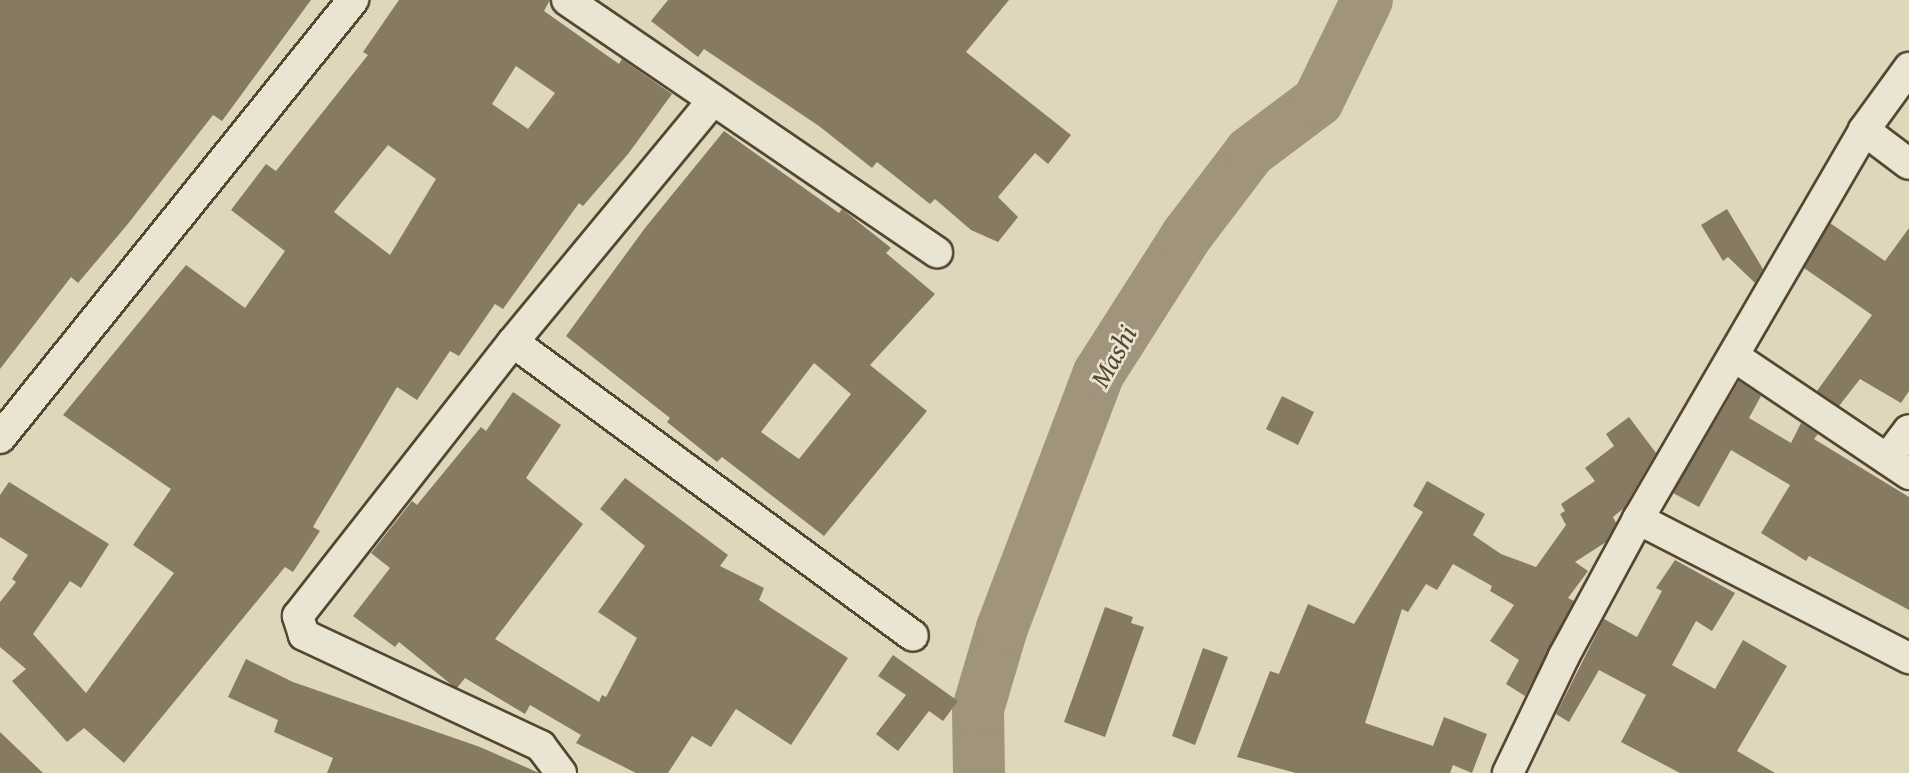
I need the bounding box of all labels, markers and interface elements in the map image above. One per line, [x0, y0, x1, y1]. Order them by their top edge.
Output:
water label: Mashi [1082, 319, 1144, 393]

